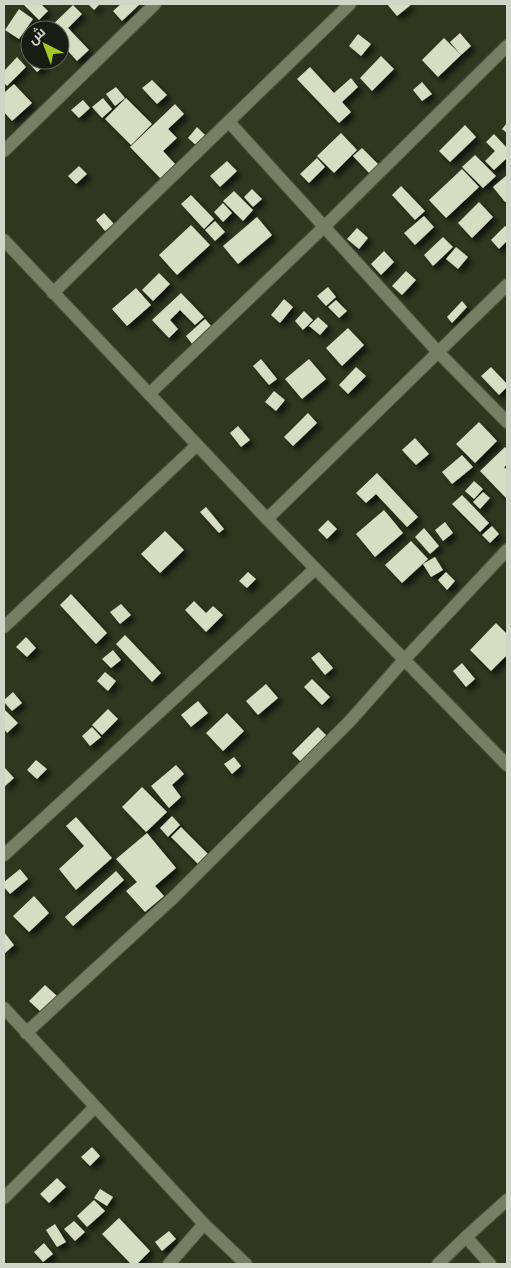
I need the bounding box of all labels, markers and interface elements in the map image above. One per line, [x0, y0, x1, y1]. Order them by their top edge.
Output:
north arrow [20, 20, 70, 70]
text: ش [24, 23, 49, 48]

